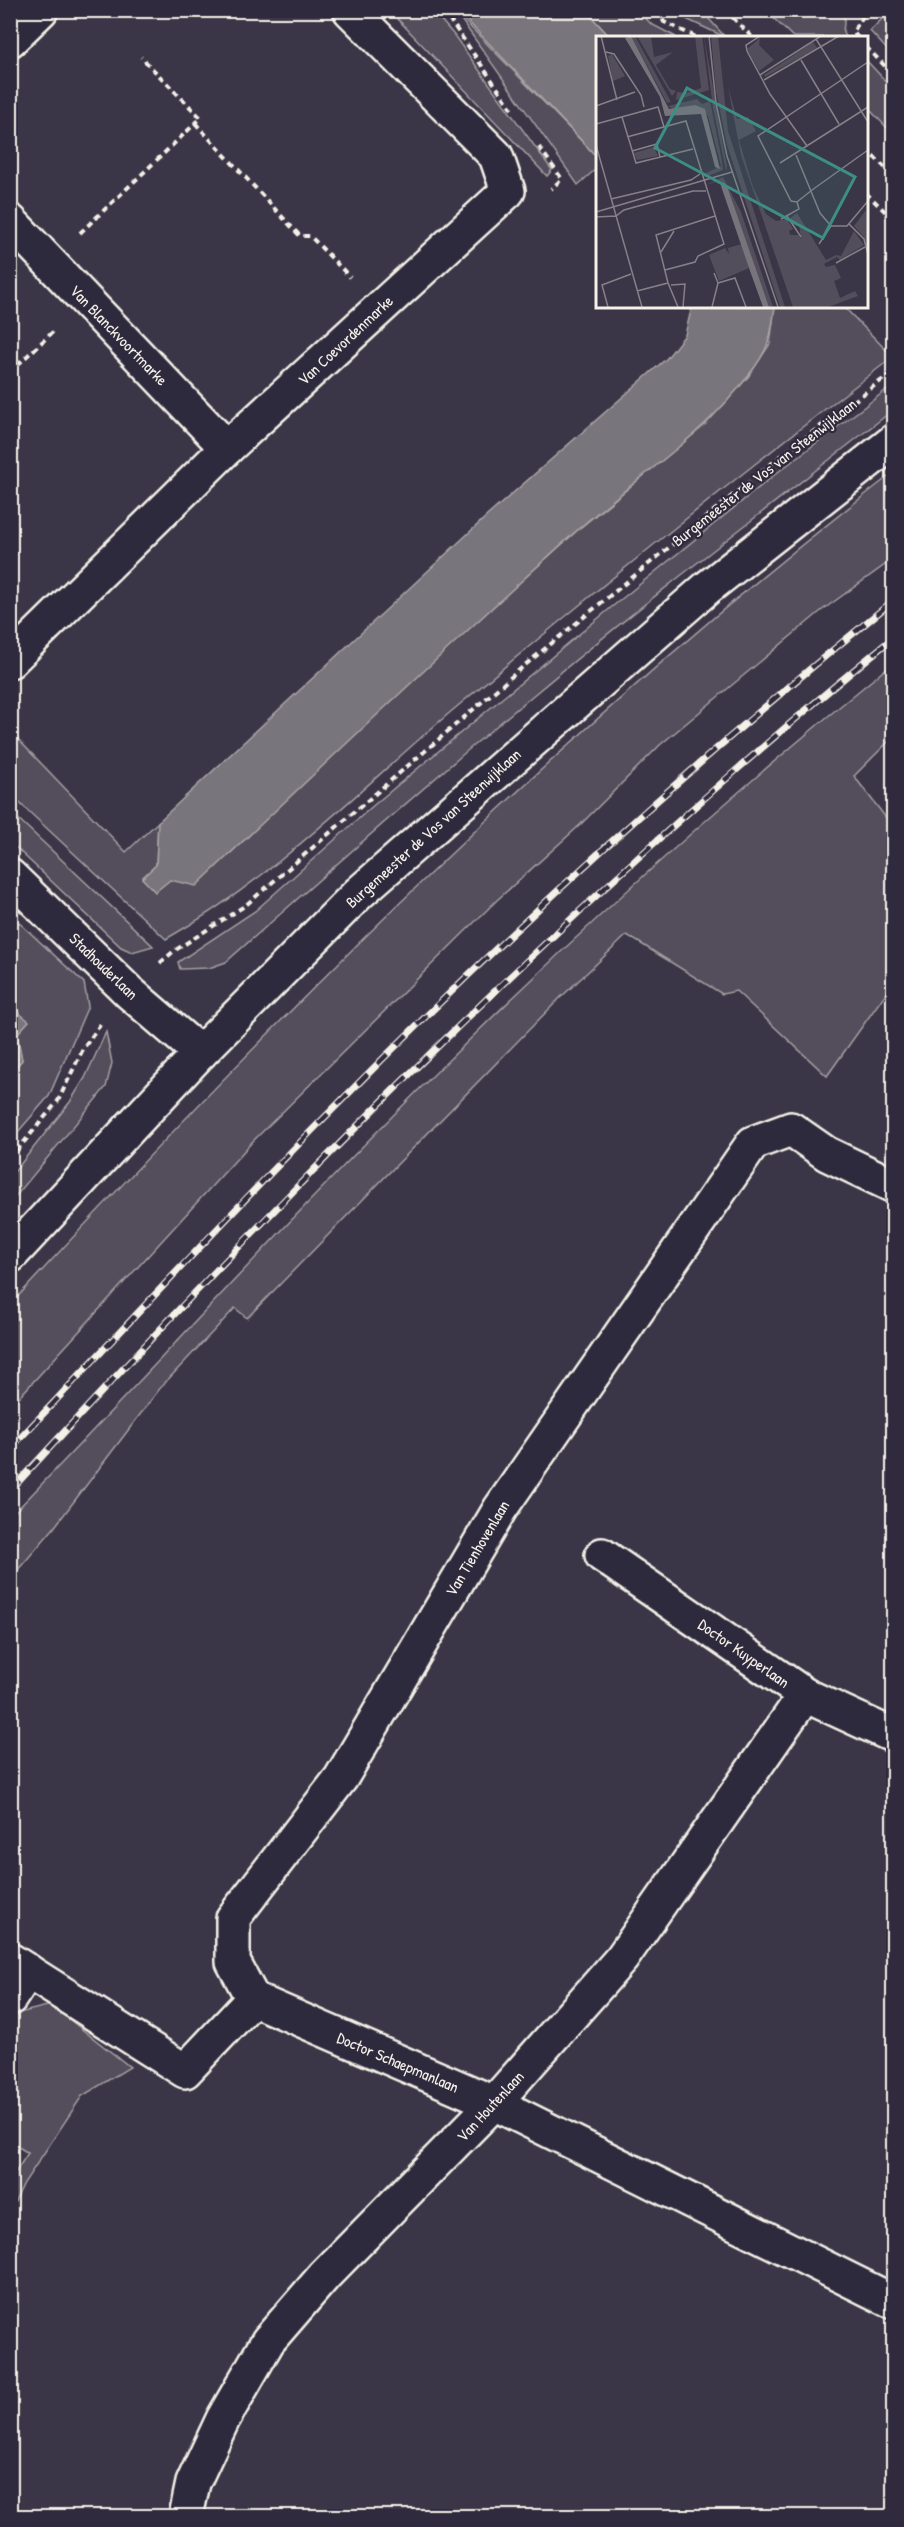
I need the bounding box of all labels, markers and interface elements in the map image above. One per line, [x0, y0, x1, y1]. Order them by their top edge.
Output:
inset map [596, 36, 868, 308]
street label: Van Blanckvoortmarke [65, 280, 173, 391]
street label: Van Coevordenmarke [293, 290, 398, 390]
street label: Burgemeester de Vos van Steenwijklaan [667, 393, 861, 551]
street label: Burgemeester de Vos van Steenwijklaan [341, 743, 525, 913]
street label: Stadhouderlaan [65, 928, 143, 1004]
street label: Van Tienhovenlaan [440, 1496, 514, 1600]
street label: Doctor Kuyperlaan [694, 1613, 794, 1693]
street label: Doctor Schaepmanlaan [334, 2026, 462, 2098]
street label: Van Houtenlaan [451, 2066, 529, 2146]

